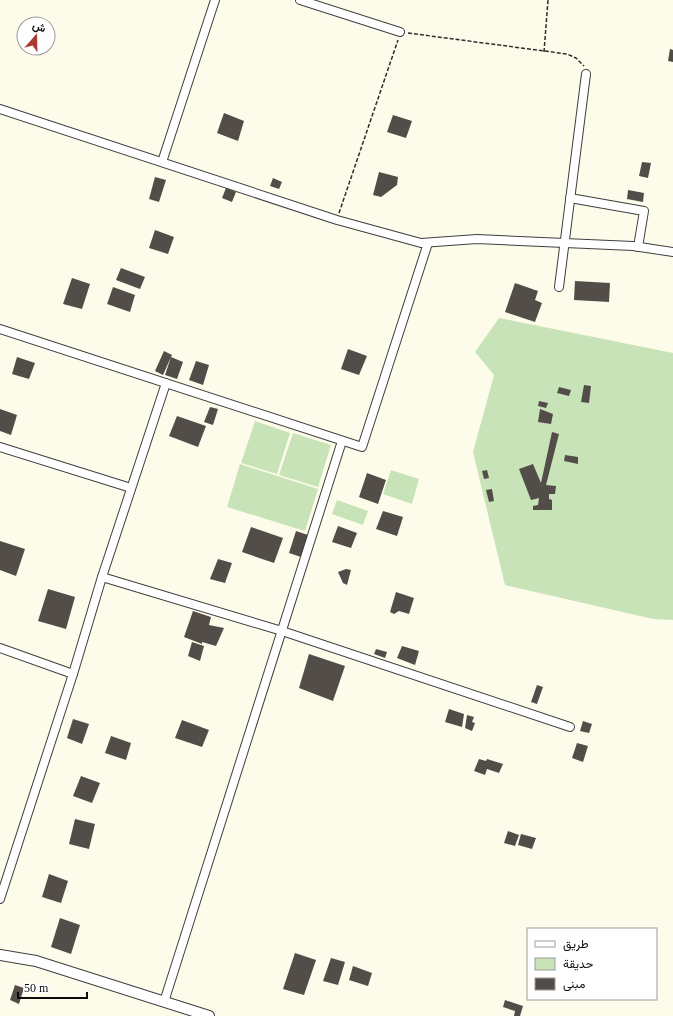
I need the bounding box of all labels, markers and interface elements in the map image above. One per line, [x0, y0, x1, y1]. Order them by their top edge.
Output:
north arrow [16, 16, 56, 56]
text: ش [31, 19, 48, 35]
legend [527, 928, 657, 1000]
text: طريق [563, 937, 589, 952]
text: حديقة [563, 957, 593, 971]
scale bar [18, 974, 87, 1000]
text: مبنى [563, 977, 585, 992]
text: 50 m [24, 981, 49, 995]

